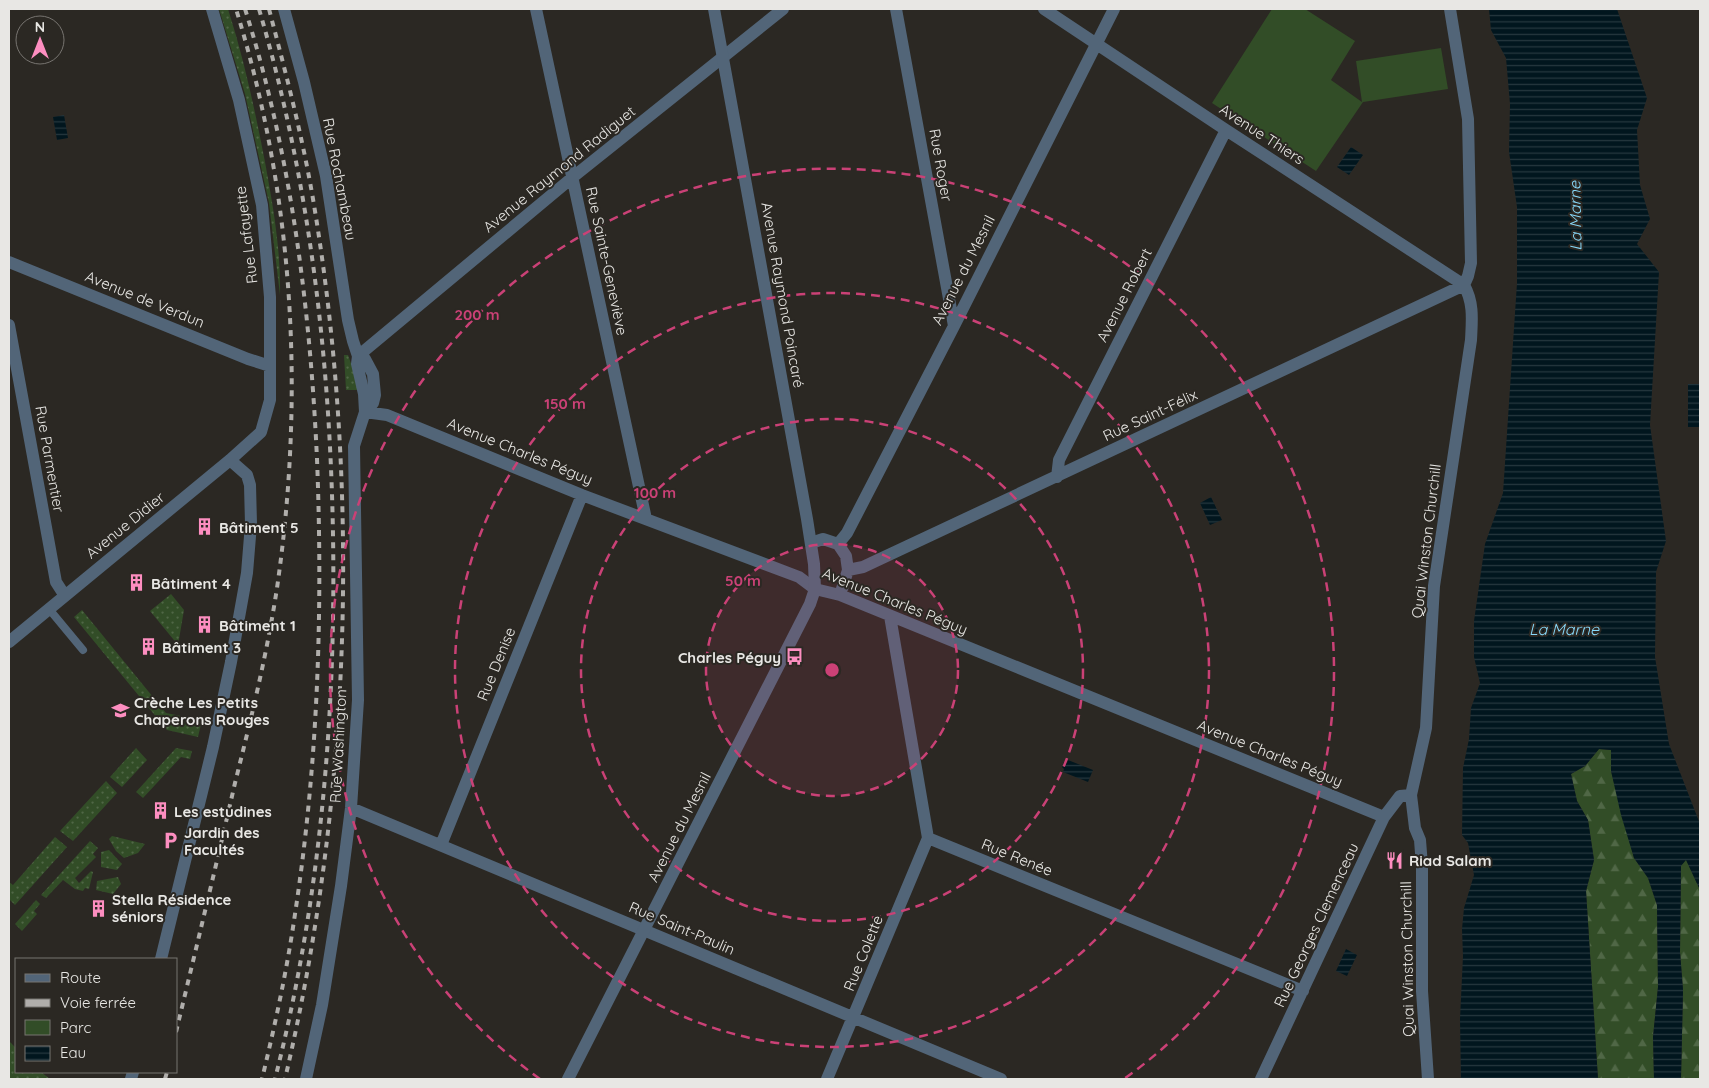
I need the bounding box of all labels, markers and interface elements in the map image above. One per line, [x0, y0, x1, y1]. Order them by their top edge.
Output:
north arrow [15, 15, 65, 65]
text: N [35, 18, 45, 36]
street label: Avenue Thiers [1216, 99, 1308, 169]
street label: Avenue Raymond Radiguet [479, 102, 639, 236]
street label: Rue Rochambeau [319, 116, 361, 242]
street label: Rue Roger [925, 127, 957, 203]
water label: La Marne [1564, 180, 1586, 251]
street label: Rue Lafayette [231, 185, 261, 285]
street label: Rue Sainte-Geneviève [582, 185, 632, 337]
street label: Avenue Raymond Poincaré [757, 201, 809, 389]
street label: Avenue du Mesnil [927, 212, 999, 328]
street label: Avenue Robert [1092, 245, 1156, 345]
street label: Avenue de Verdun [82, 266, 208, 332]
text: 200 m [455, 305, 500, 324]
street label: Rue Saint-Félix [1100, 385, 1200, 445]
text: 150 m [544, 394, 586, 413]
street label: Rue Parmentier [31, 404, 69, 514]
street label: Avenue Charles Péguy [445, 413, 595, 489]
street label: Quai Winston Churchill [1407, 463, 1445, 619]
text: 100 m [634, 483, 676, 502]
street label: Avenue Didier [82, 487, 168, 563]
building icon: Bâtiment 5 [195, 517, 215, 537]
place label: Bâtiment 5 [219, 518, 299, 537]
street label: Avenue Charles Péguy [820, 563, 970, 639]
text: 50 m [725, 571, 761, 590]
building icon: Bâtiment 4 [127, 573, 147, 593]
place label: Bâtiment 4 [151, 574, 231, 593]
building icon: Bâtiment 1 [195, 615, 215, 635]
place label: Bâtiment 1 [219, 616, 296, 635]
water label: La Marne [1529, 619, 1600, 639]
street label: Rue Denise [473, 624, 519, 704]
building icon: Bâtiment 3 [138, 637, 158, 657]
place label: Bâtiment 3 [162, 638, 241, 657]
bus stop icon: Charles Péguy [785, 647, 805, 667]
place label: Charles Péguy [678, 648, 781, 667]
centre of rings [823, 661, 841, 679]
street label: Rue Washington [326, 689, 350, 803]
place label: Crèche Les Petits Chaperons Rouges [134, 693, 269, 729]
school or university icon: Crèche Les Petits Chaperons Rouges [110, 701, 130, 721]
street label: Avenue Charles Péguy [1195, 715, 1345, 791]
street label: Avenue du Mesnil [643, 769, 715, 885]
building icon: Les estudines [150, 801, 170, 821]
place label: Les estudines [174, 802, 272, 821]
place label: Jardin des Facultés [184, 823, 259, 859]
parking icon: Jardin des Facultés [160, 831, 180, 851]
street label: Rue Renée [979, 834, 1055, 880]
street label: Rue Georges Clemenceau [1269, 840, 1363, 1010]
restaurant icon: Riad Salam [1385, 850, 1405, 870]
place label: Riad Salam [1409, 851, 1492, 870]
street label: Quai Winston Churchill [1396, 881, 1418, 1037]
place label: Stella Résidence séniors [112, 890, 231, 926]
street label: Rue Saint-Paulin [626, 897, 738, 959]
building icon: Stella Résidence séniors [88, 898, 108, 918]
street label: Rue Colette [839, 912, 887, 994]
legend [15, 958, 178, 1073]
text: Route [60, 968, 101, 987]
text: Voie ferrée [60, 993, 136, 1012]
text: Parc [60, 1018, 91, 1037]
text: Eau [60, 1043, 86, 1062]

